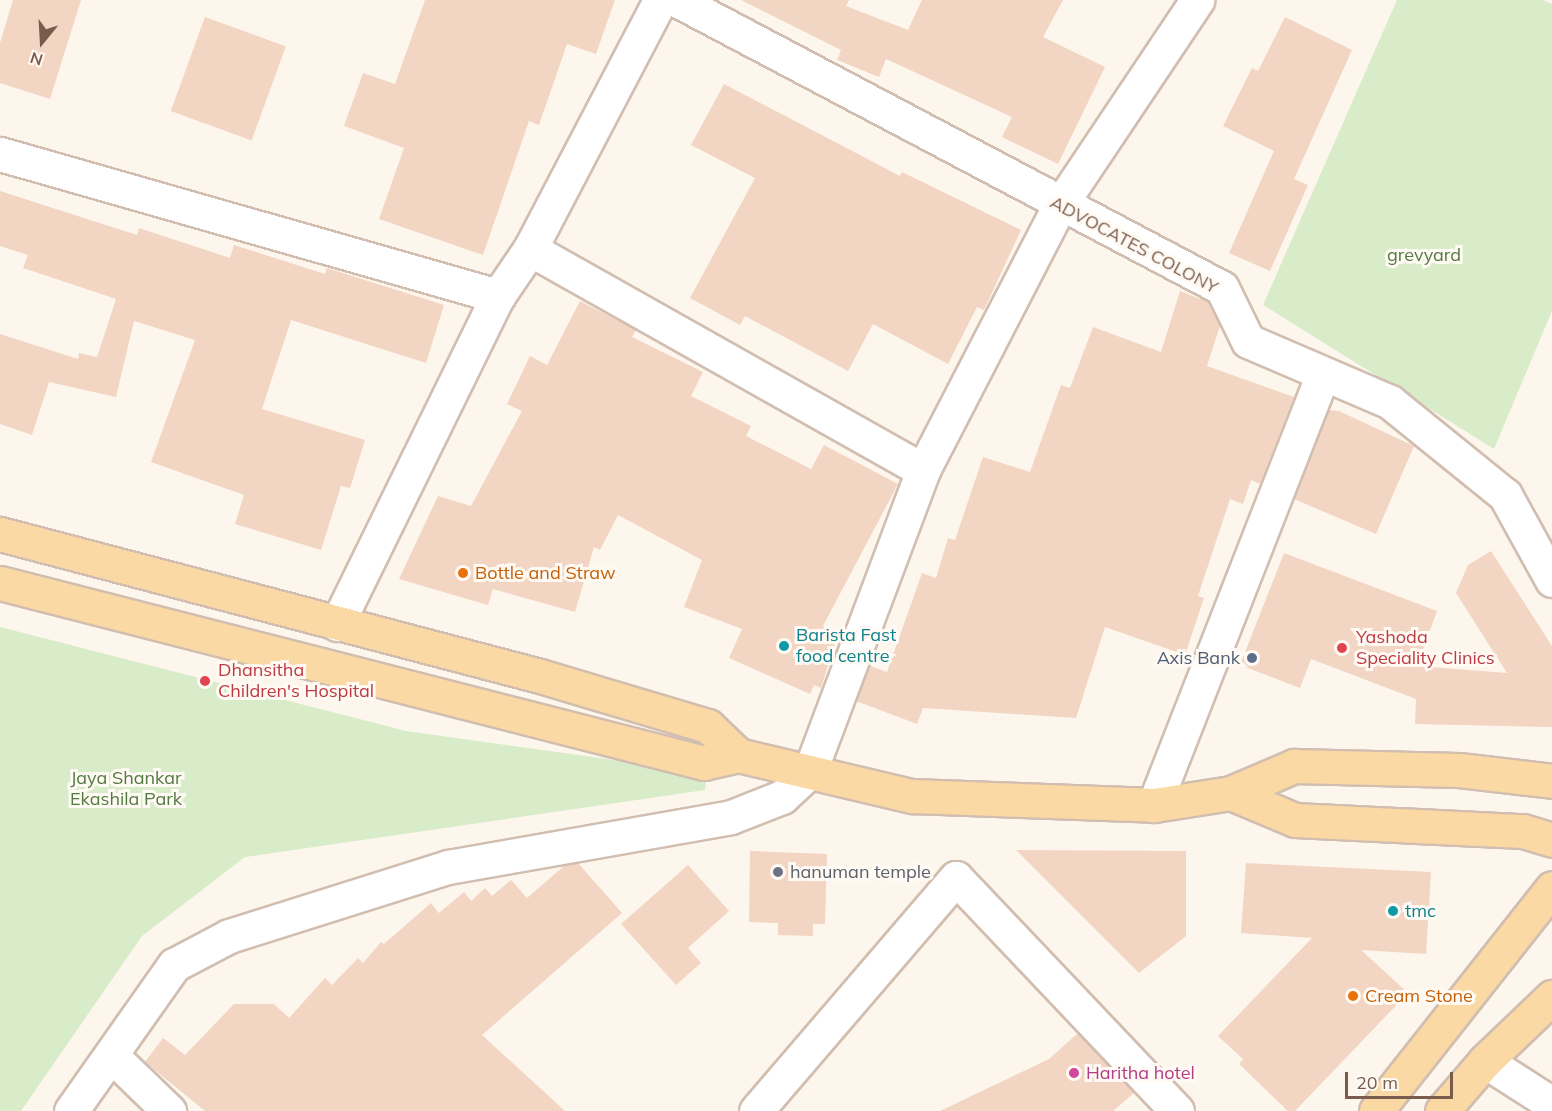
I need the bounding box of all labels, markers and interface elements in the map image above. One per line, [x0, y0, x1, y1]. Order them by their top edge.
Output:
north arrow [12, 12, 72, 72]
text: N [28, 48, 45, 70]
street label: ADVOCATES COLONY [1046, 192, 1222, 298]
park label: grevyard [1387, 244, 1461, 266]
place label: Bottle and Straw [475, 562, 616, 584]
marker: Bottle and Straw [456, 566, 470, 580]
place label: Barista Fast food centre [796, 625, 896, 668]
place label: Yashoda Speciality Clinics [1356, 627, 1495, 670]
marker: Barista Fast food centre [777, 639, 791, 653]
marker: Yashoda Speciality Clinics [1333, 639, 1351, 657]
place label: Axis Bank [1157, 647, 1240, 669]
marker: Axis Bank [1245, 651, 1259, 665]
place label: Dhansitha Children's Hospital [218, 660, 374, 702]
marker: Dhansitha Children's Hospital [196, 672, 214, 690]
park label: Jaya Shankar Ekashila Park [70, 768, 182, 810]
place label: hanuman temple [790, 861, 931, 883]
marker: hanuman temple [771, 865, 785, 879]
place label: tmc [1405, 900, 1436, 922]
marker: tmc [1386, 904, 1400, 918]
place label: Cream Stone [1365, 985, 1473, 1007]
marker: Cream Stone [1346, 989, 1360, 1003]
scale bar [1348, 1060, 1456, 1098]
place label: Haritha hotel [1086, 1062, 1195, 1084]
marker: Haritha hotel [1067, 1066, 1081, 1080]
text: 20 m [1356, 1071, 1398, 1094]

